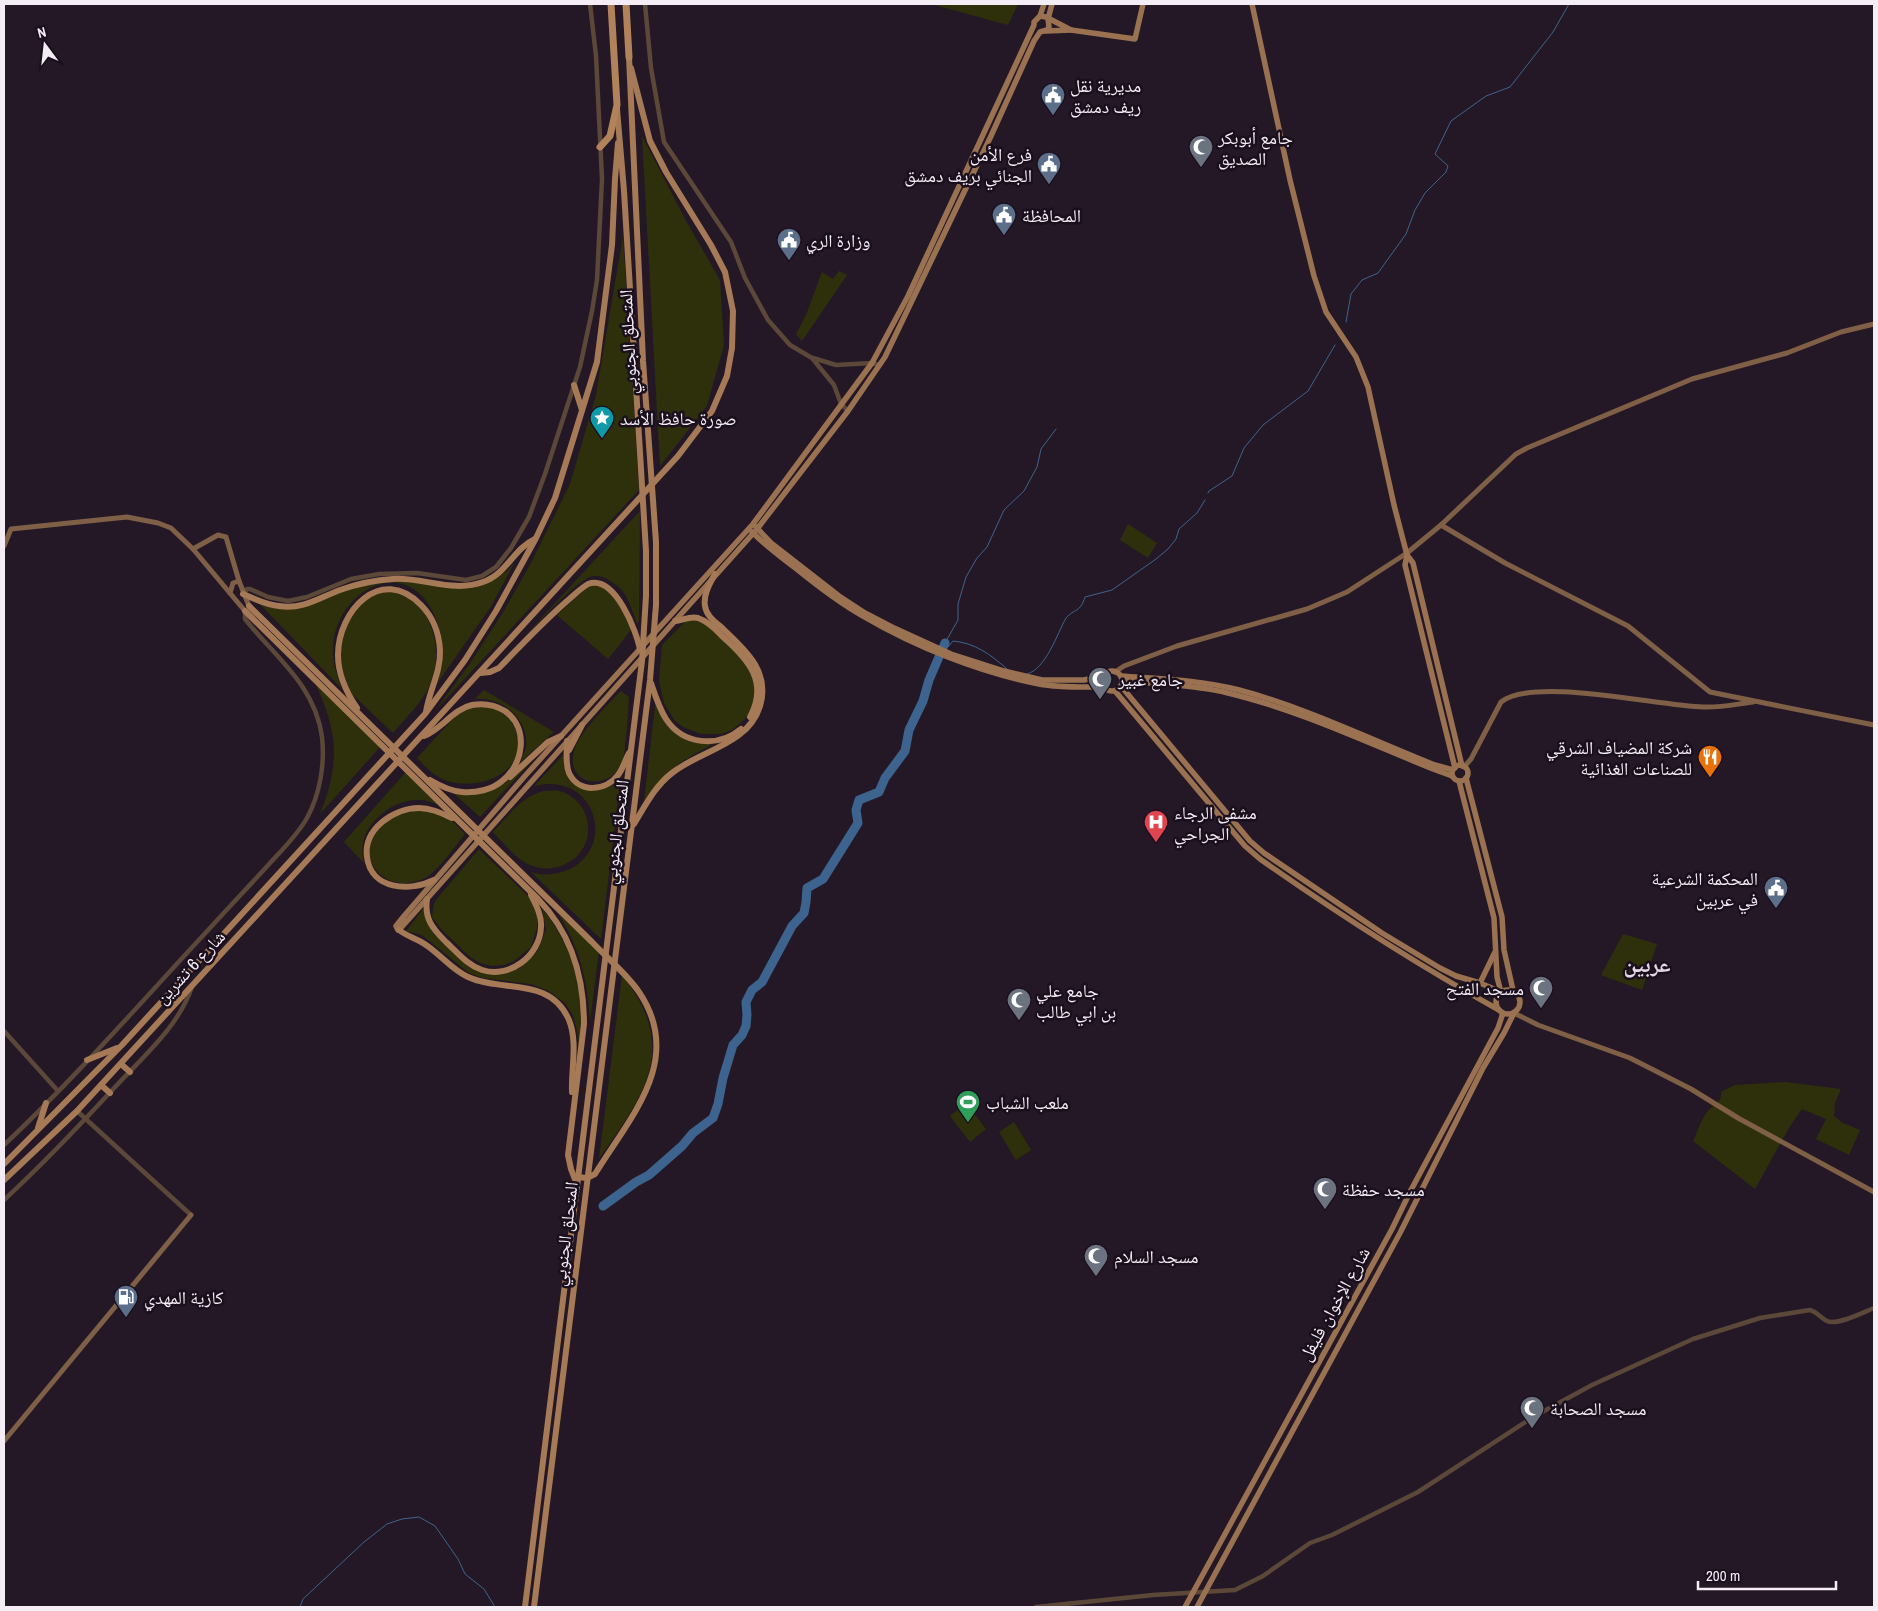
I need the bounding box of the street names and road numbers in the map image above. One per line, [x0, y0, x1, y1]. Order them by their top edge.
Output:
street label: المتحلق الجنوبي [613, 289, 646, 395]
street label: المتحلق الجنوبي [597, 778, 637, 886]
street label: شارع 6 تشرين [149, 925, 231, 1009]
street label: المتحلق الجنوبي [546, 1180, 586, 1288]
street label: شارع الإخوان فليفل [1292, 1242, 1376, 1366]

